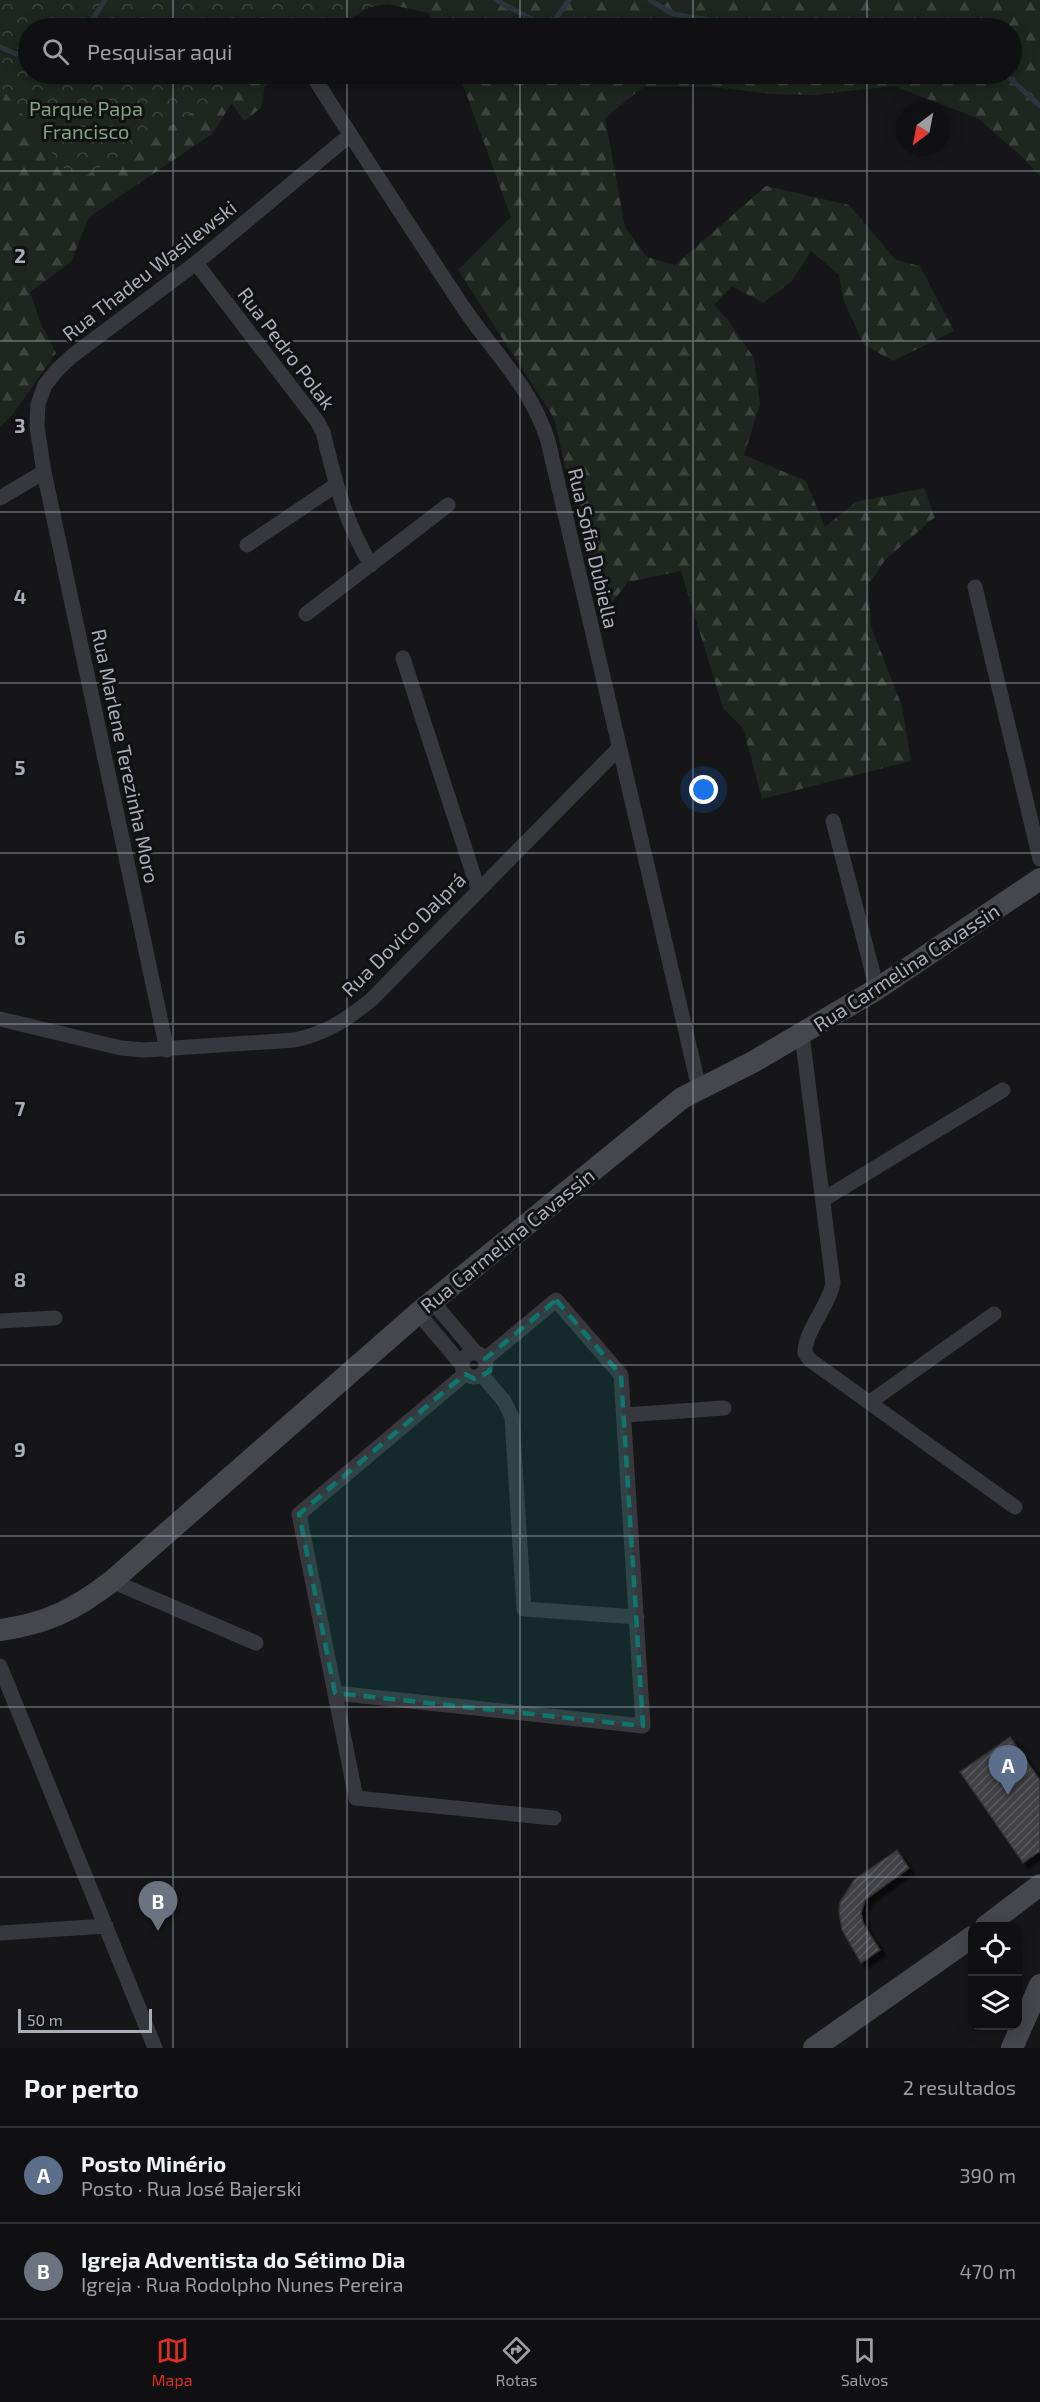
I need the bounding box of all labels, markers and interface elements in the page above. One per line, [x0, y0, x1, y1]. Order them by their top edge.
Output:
search box [18, 18, 1022, 84]
icon: search [39, 35, 72, 68]
text: Pesquisar aqui [87, 38, 233, 64]
park label: Parque Papa Francisco [29, 96, 143, 143]
north arrow [896, 102, 950, 156]
street label: Rua Thadeu Wasilewski [57, 195, 241, 345]
text: 2 [14, 243, 26, 267]
street label: Rua Pedro Polak [233, 282, 341, 414]
text: 3 [14, 413, 26, 437]
street label: Rua Sofia Dubiella [564, 465, 624, 631]
text: 4 [14, 584, 27, 608]
street label: Rua Marlene Terezinha Moro [87, 627, 165, 885]
text: 5 [14, 755, 26, 779]
your location [689, 775, 718, 804]
street label: Rua Dovico Dalprá [336, 867, 470, 1001]
street label: Rua Carmelina Cavassin [809, 898, 1003, 1036]
text: 6 [14, 925, 26, 949]
text: 7 [15, 1096, 26, 1120]
street label: Rua Carmelina Cavassin [415, 1163, 599, 1317]
text: 8 [14, 1267, 26, 1291]
text: 9 [14, 1437, 26, 1461]
pin: A [988, 1746, 1028, 1795]
pin: B [138, 1882, 178, 1931]
map controls [968, 1922, 1022, 2030]
button: locate [968, 1922, 1022, 1976]
button: layers [968, 1976, 1022, 2030]
scale bar [18, 2006, 152, 2034]
text: 50 m [27, 2010, 63, 2029]
text: Por perto [24, 2072, 139, 2103]
text: 2 resultados [903, 2075, 1016, 2099]
text: Posto Minério [81, 2150, 226, 2176]
text: A [37, 2163, 50, 2187]
text: 390 m [959, 2163, 1016, 2187]
text: Posto · Rua José Bajerski [81, 2176, 302, 2200]
text: Igreja Adventista do Sétimo Dia [81, 2246, 405, 2272]
text: B [37, 2259, 50, 2283]
text: 470 m [959, 2259, 1016, 2283]
text: Igreja · Rua Rodolpho Nunes Pereira [81, 2272, 404, 2296]
tab: Mapa [152, 2334, 192, 2389]
tab: Rotas [496, 2334, 537, 2389]
tab: Salvos [841, 2334, 888, 2389]

